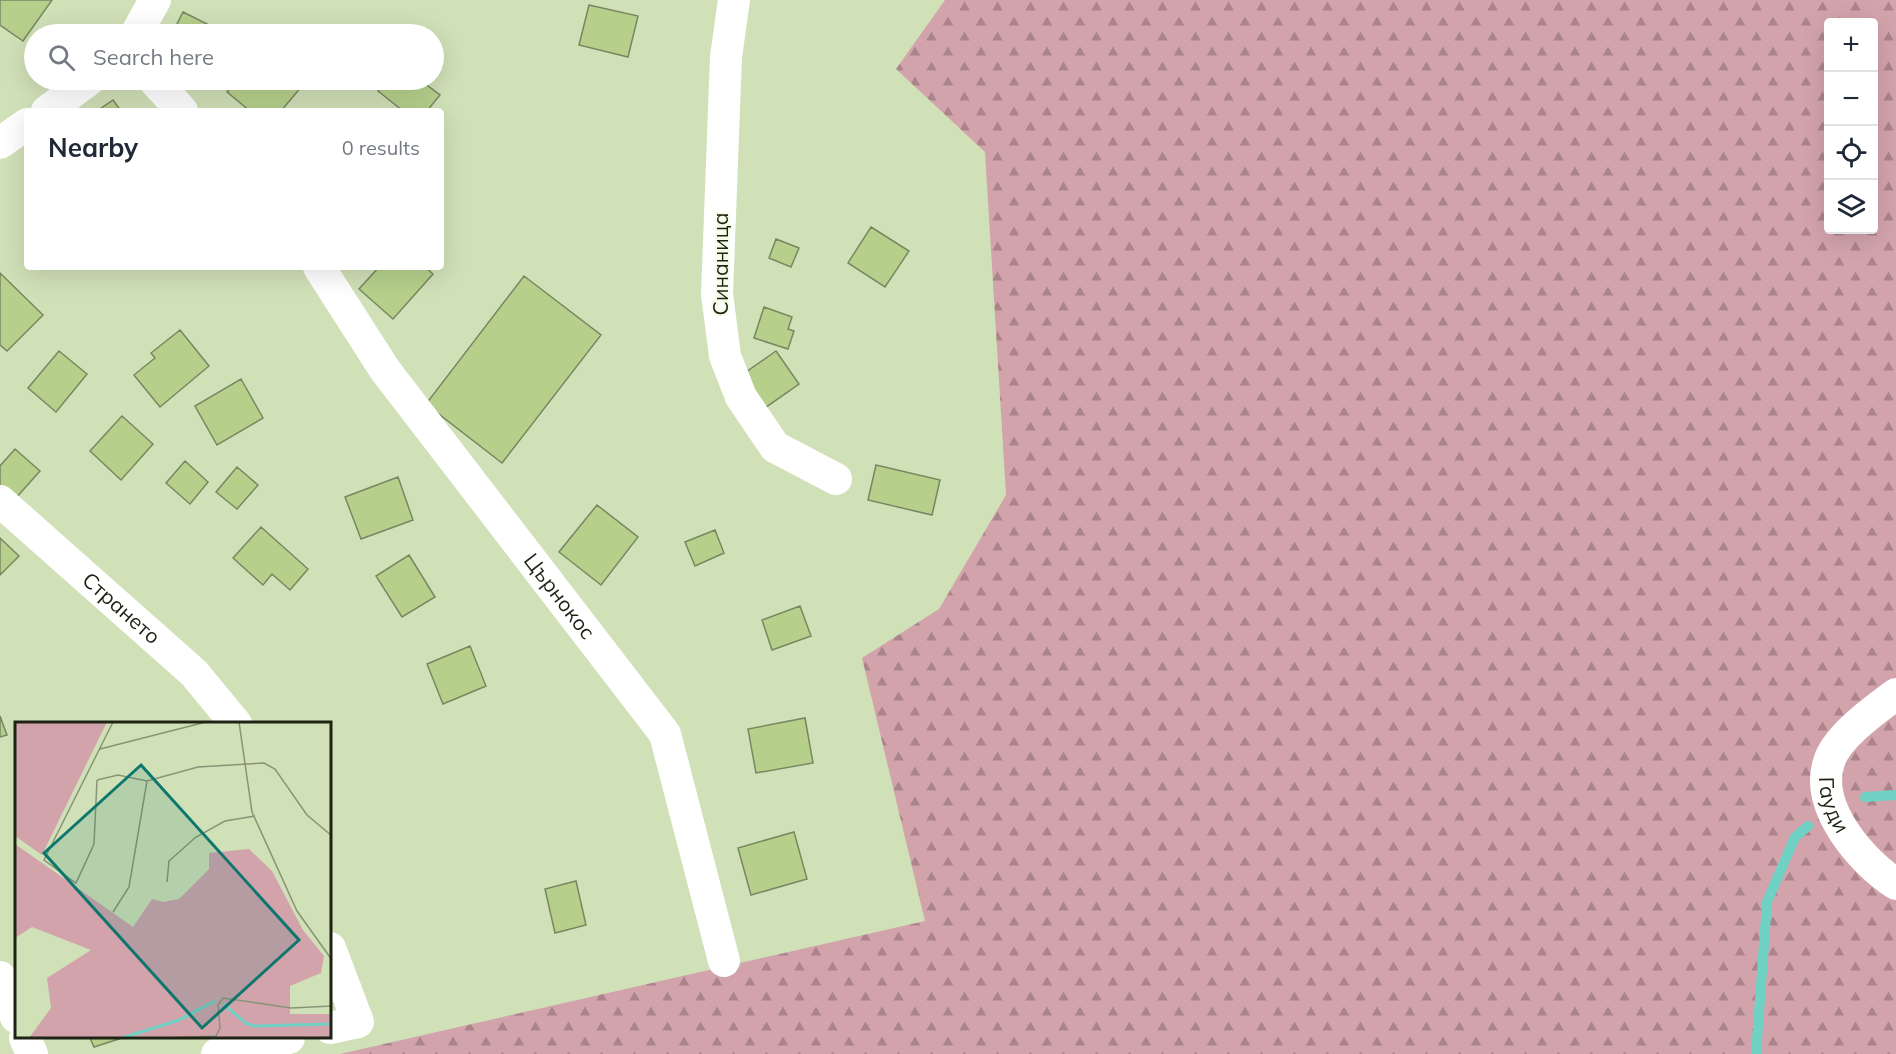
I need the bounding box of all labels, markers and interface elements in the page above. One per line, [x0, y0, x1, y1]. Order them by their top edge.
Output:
map controls [1824, 18, 1878, 234]
button: + [1824, 18, 1878, 72]
search box [24, 24, 444, 90]
icon: search [45, 41, 78, 74]
text: Search here [93, 43, 214, 71]
button: − [1824, 72, 1878, 126]
button: locate [1824, 126, 1878, 180]
text: Nearby [48, 131, 138, 164]
text: 0 results [342, 135, 420, 160]
button: layers [1824, 180, 1878, 234]
street label: Синаница [707, 213, 733, 315]
street label: Църнокос [519, 548, 601, 644]
street label: Странето [78, 566, 166, 649]
inset map [15, 722, 332, 1039]
street label: Гауди [1814, 777, 1856, 837]

